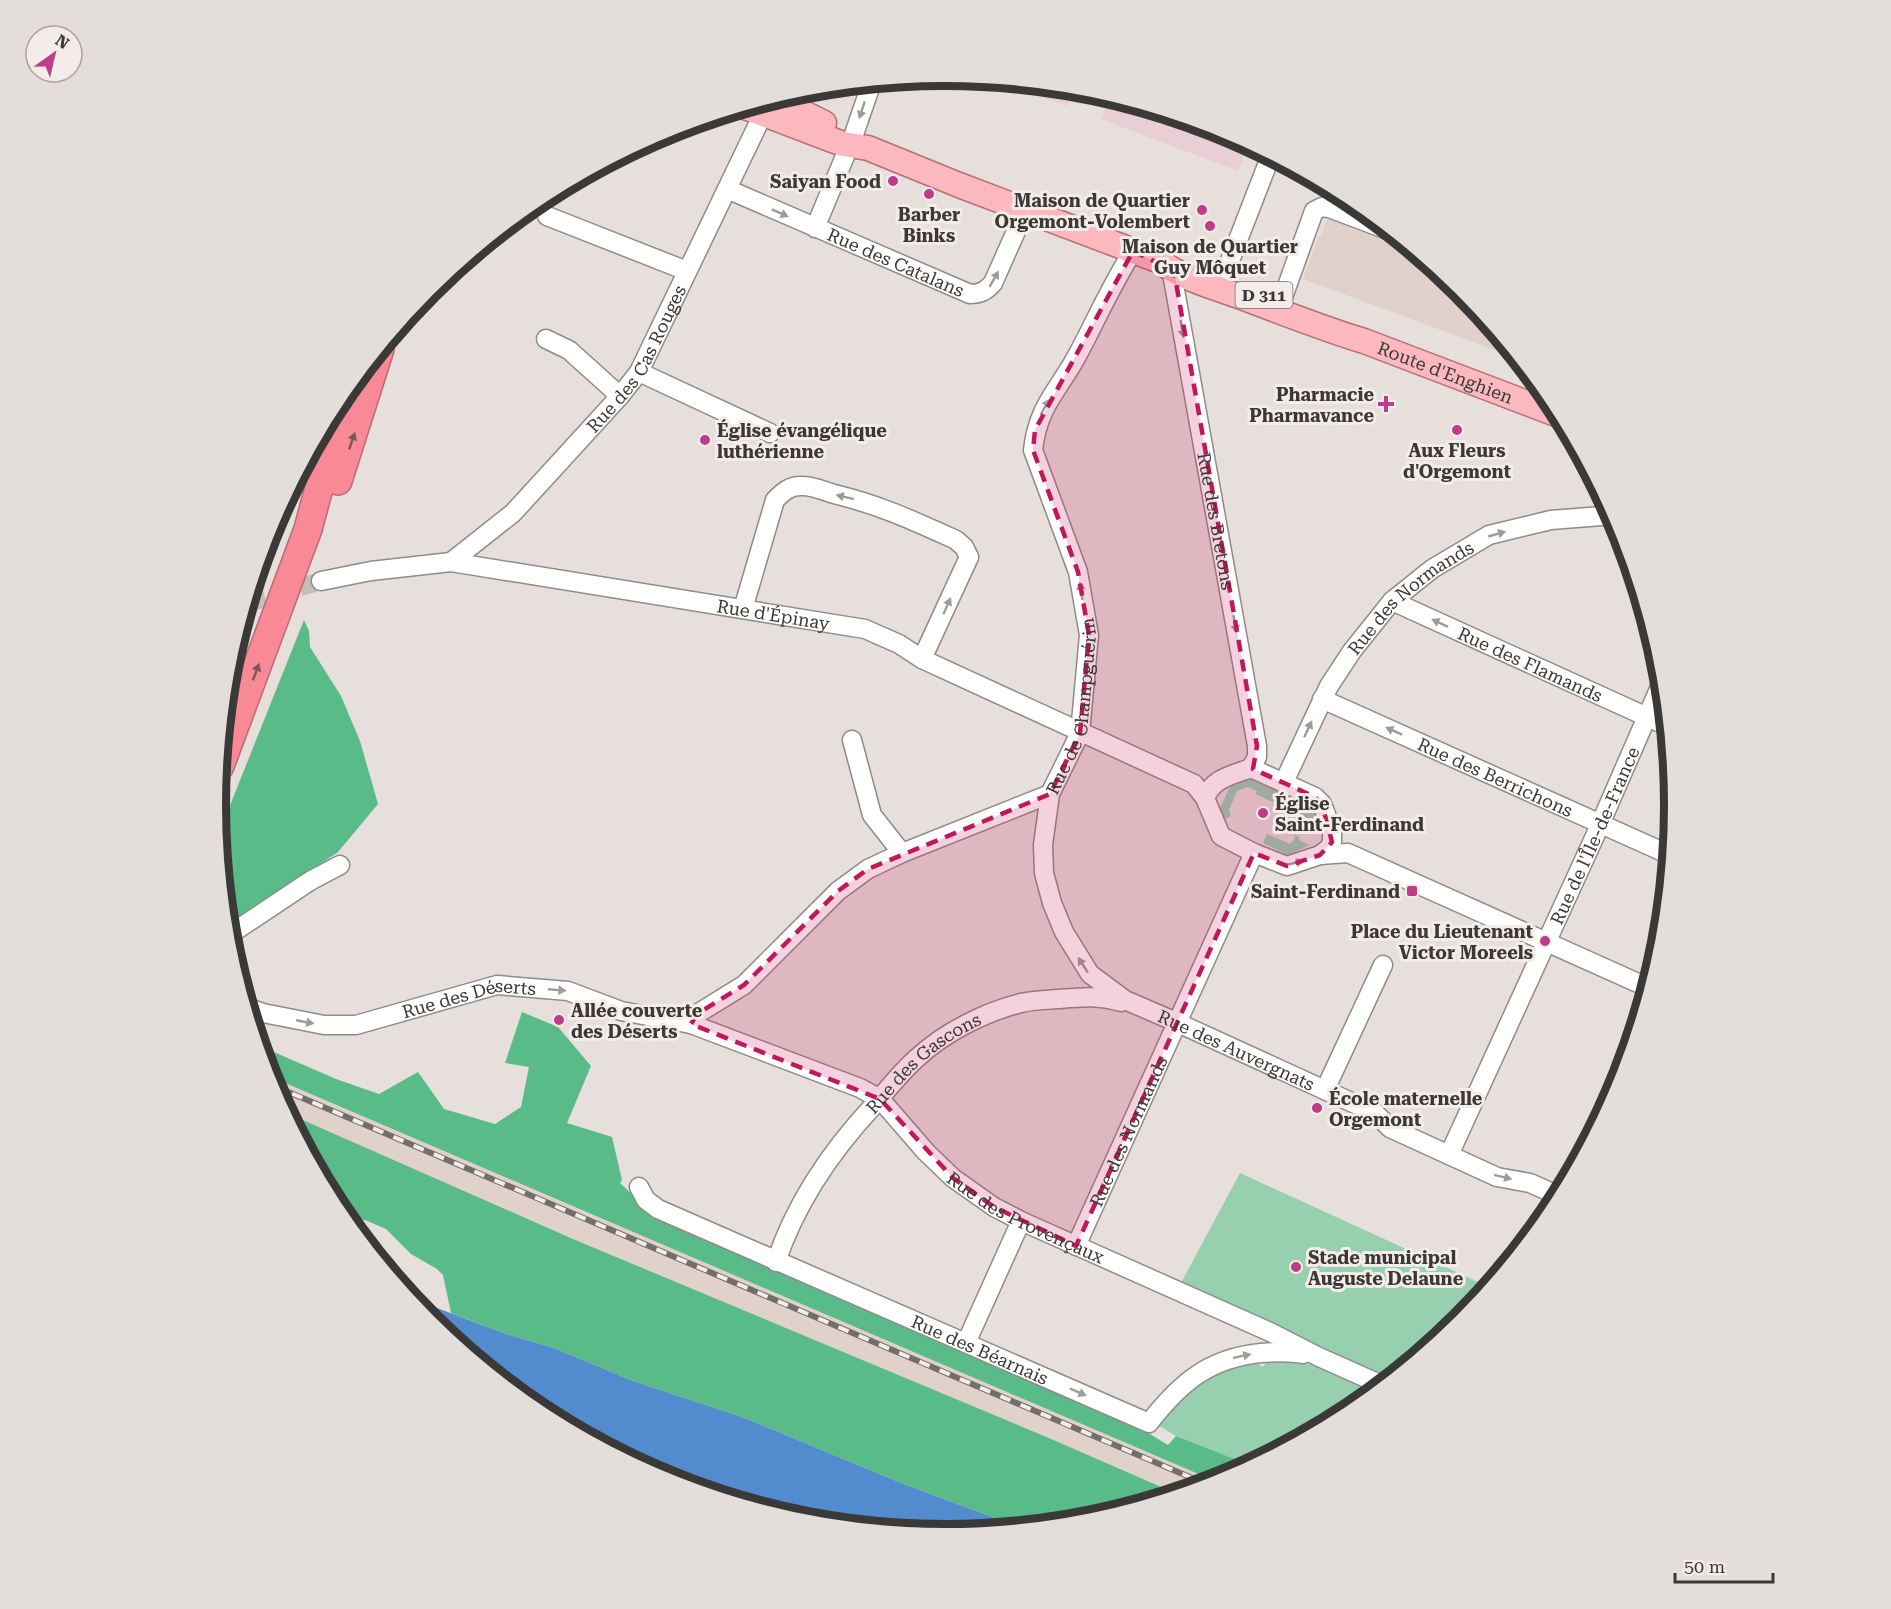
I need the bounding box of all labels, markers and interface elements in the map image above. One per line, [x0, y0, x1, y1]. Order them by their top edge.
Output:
north arrow [24, 24, 84, 84]
text: N [52, 31, 73, 53]
one-way arrow [857, 101, 867, 119]
place label: Saiyan Food [770, 171, 881, 192]
marker: Saiyan Food [886, 174, 900, 188]
marker: Barber Binks [922, 187, 936, 201]
place label: Maison de Quartier Orgemont-Volembert [995, 190, 1190, 232]
marker: Maison de Quartier Orgemont-Volembert [1195, 203, 1209, 217]
place label: Barber Binks [898, 204, 960, 246]
one-way arrow [772, 208, 790, 218]
marker: Maison de Quartier Guy Môquet [1203, 219, 1217, 233]
street label: Rue des Catalans [824, 223, 967, 301]
place label: Maison de Quartier Guy Môquet [1122, 236, 1298, 278]
one-way arrow [989, 270, 999, 287]
street label: Rue des Cas Rouges [582, 282, 690, 436]
road number: D 311 [1236, 282, 1292, 308]
one-way arrow [1178, 319, 1187, 338]
street label: Route d'Enghien [1375, 337, 1517, 407]
place label: Pharmacie Pharmavance [1249, 384, 1374, 426]
marker: Pharmacie Pharmavance [1379, 397, 1393, 411]
one-way arrow [1040, 398, 1050, 415]
place label: Église évangélique luthérienne [717, 419, 887, 462]
marker: Aux Fleurs d'Orgemont [1450, 423, 1464, 437]
one-way arrow [348, 432, 357, 450]
marker: Église évangélique luthérienne [698, 433, 712, 447]
place label: Aux Fleurs d'Orgemont [1403, 440, 1511, 482]
street label: Rue des Bretons [1194, 451, 1239, 591]
one-way arrow [836, 491, 854, 501]
one-way arrow [1488, 529, 1506, 538]
street label: Rue des Normands [1343, 536, 1477, 659]
one-way arrow [1077, 581, 1086, 600]
street label: Rue d'Épinay [715, 595, 832, 634]
one-way arrow [942, 597, 952, 615]
one-way arrow [1231, 615, 1240, 634]
street label: Rue de Champguérin [1041, 616, 1099, 798]
one-way arrow [1431, 618, 1448, 627]
street label: Rue des Flamands [1455, 622, 1606, 706]
one-way arrow [251, 663, 261, 681]
one-way arrow [1303, 720, 1313, 738]
one-way arrow [1384, 726, 1402, 736]
street label: Rue des Berrichons [1414, 733, 1576, 821]
street label: Rue de l'Île-de-France [1545, 743, 1643, 928]
place label: Église Saint-Ferdinand [1275, 792, 1424, 835]
marker: Église Saint-Ferdinand [1256, 806, 1270, 820]
one-way arrow [1285, 858, 1304, 867]
place label: Saint-Ferdinand [1251, 881, 1400, 902]
marker: Saint-Ferdinand [1405, 884, 1419, 898]
place label: Place du Lieutenant Victor Moreels [1351, 921, 1533, 963]
marker: Place du Lieutenant Victor Moreels [1538, 934, 1552, 948]
one-way arrow [1078, 957, 1089, 973]
street label: Rue des Déserts [399, 974, 537, 1022]
one-way arrow [547, 985, 566, 995]
place label: Allée couverte des Déserts [571, 1000, 703, 1042]
street label: Rue des Auvergnats [1155, 1005, 1318, 1095]
street label: Rue des Gascons [861, 1008, 984, 1118]
marker: Allée couverte des Déserts [552, 1013, 566, 1027]
one-way arrow [296, 1018, 315, 1027]
street label: Rue des Normands [1085, 1053, 1171, 1210]
place label: École maternelle Orgemont [1329, 1087, 1483, 1130]
marker: École maternelle Orgemont [1310, 1101, 1324, 1115]
street label: Rue des Provençaux [943, 1167, 1108, 1267]
one-way arrow [1494, 1173, 1512, 1183]
place label: Stade municipal Auguste Delaune [1308, 1247, 1464, 1289]
marker: Stade municipal Auguste Delaune [1289, 1260, 1303, 1274]
street label: Rue des Béarnais [908, 1310, 1052, 1388]
one-way arrow [1232, 1351, 1251, 1360]
one-way arrow [1069, 1387, 1086, 1396]
scale bar [1675, 1546, 1772, 1584]
text: 50 m [1684, 1556, 1725, 1577]

